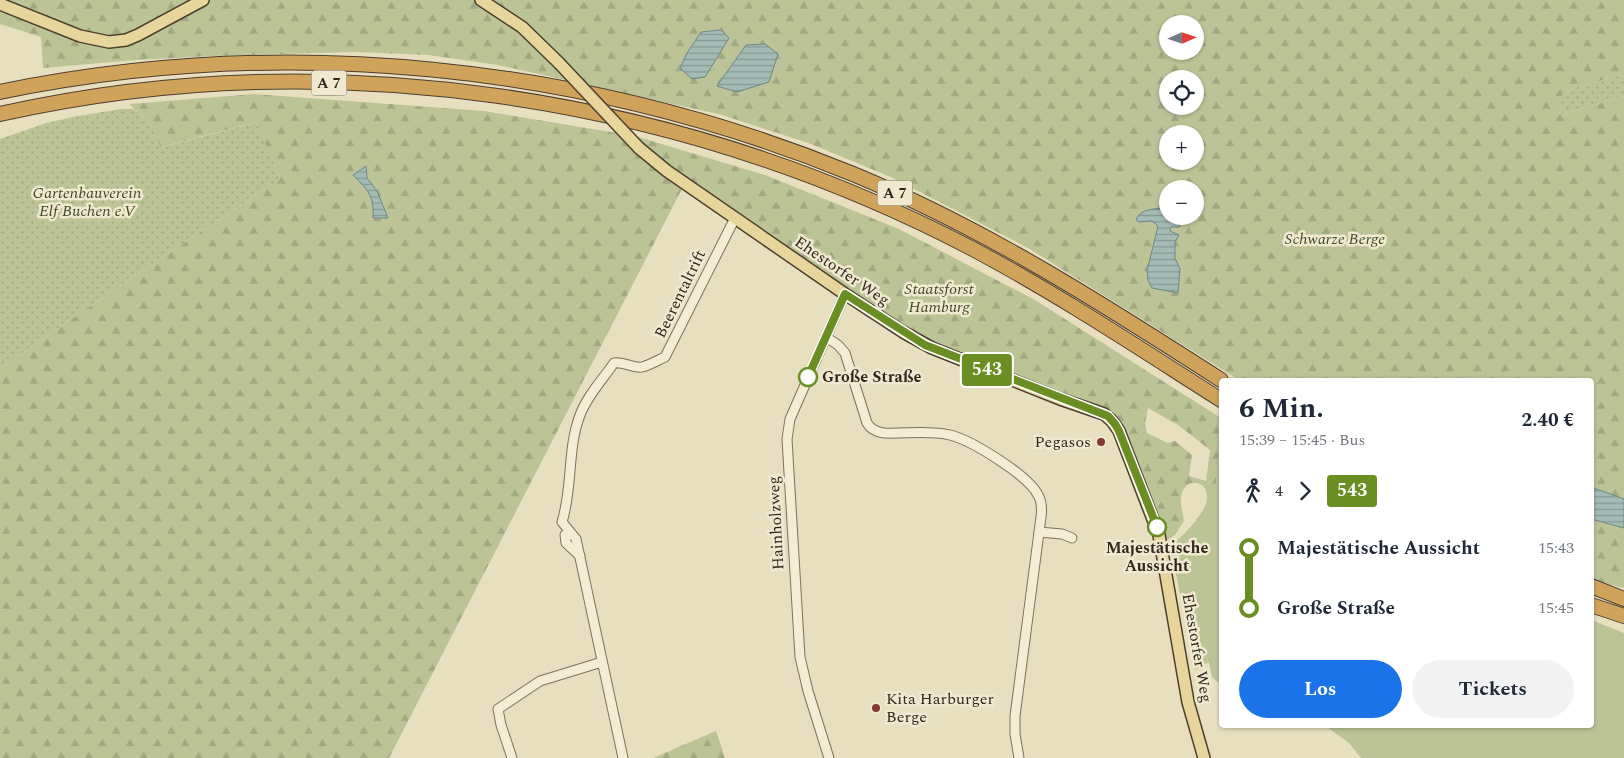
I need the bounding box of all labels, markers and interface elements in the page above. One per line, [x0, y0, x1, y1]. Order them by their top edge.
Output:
north arrow [1159, 15, 1204, 60]
map controls [1159, 15, 1204, 225]
road number: A 7 [312, 70, 346, 96]
button: locate [1159, 70, 1204, 115]
button: + [1159, 125, 1204, 170]
road number: A 7 [878, 180, 912, 206]
button: − [1159, 180, 1204, 225]
park label: Gartenbauverein Elf Buchen e.V [33, 181, 142, 223]
park label: Schwarze Berge [1285, 227, 1385, 251]
street label: Ehestorfer Weg [789, 230, 895, 312]
street label: Beerentaltrift [648, 246, 712, 342]
park label: Staatsforst Hamburg [905, 277, 974, 319]
line badge: 543 [958, 354, 1016, 386]
text: 543 [972, 356, 1002, 383]
place label: Große Straße [822, 365, 921, 389]
marker: Große Straße [798, 367, 818, 387]
text: 6 Min. [1239, 387, 1324, 430]
text: 2.40 € [1522, 406, 1574, 435]
text: 15:39 – 15:45 · Bus [1239, 428, 1365, 452]
place label: Pegasos [1035, 430, 1091, 454]
marker: Pegasos [1095, 436, 1107, 448]
street label: Hainholzweg [762, 475, 790, 571]
icon: walk [1239, 477, 1267, 505]
icon: forward [1291, 477, 1319, 505]
text: 543 [1337, 477, 1367, 504]
text: 4 [1275, 479, 1283, 503]
marker: Majestätische Aussicht [1147, 517, 1167, 537]
text: Majestätische Aussicht [1277, 534, 1480, 563]
place label: Majestätische Aussicht [1106, 536, 1208, 578]
text: 15:43 [1538, 536, 1574, 560]
street label: Ehestorfer Weg [1176, 592, 1218, 704]
text: Große Straße [1277, 594, 1395, 623]
text: 15:45 [1538, 596, 1574, 620]
button: Los [1239, 660, 1402, 718]
button: Tickets [1412, 660, 1574, 718]
place label: Kita Harburger Berge [886, 687, 994, 729]
marker: Kita Harburger Berge [870, 702, 882, 714]

